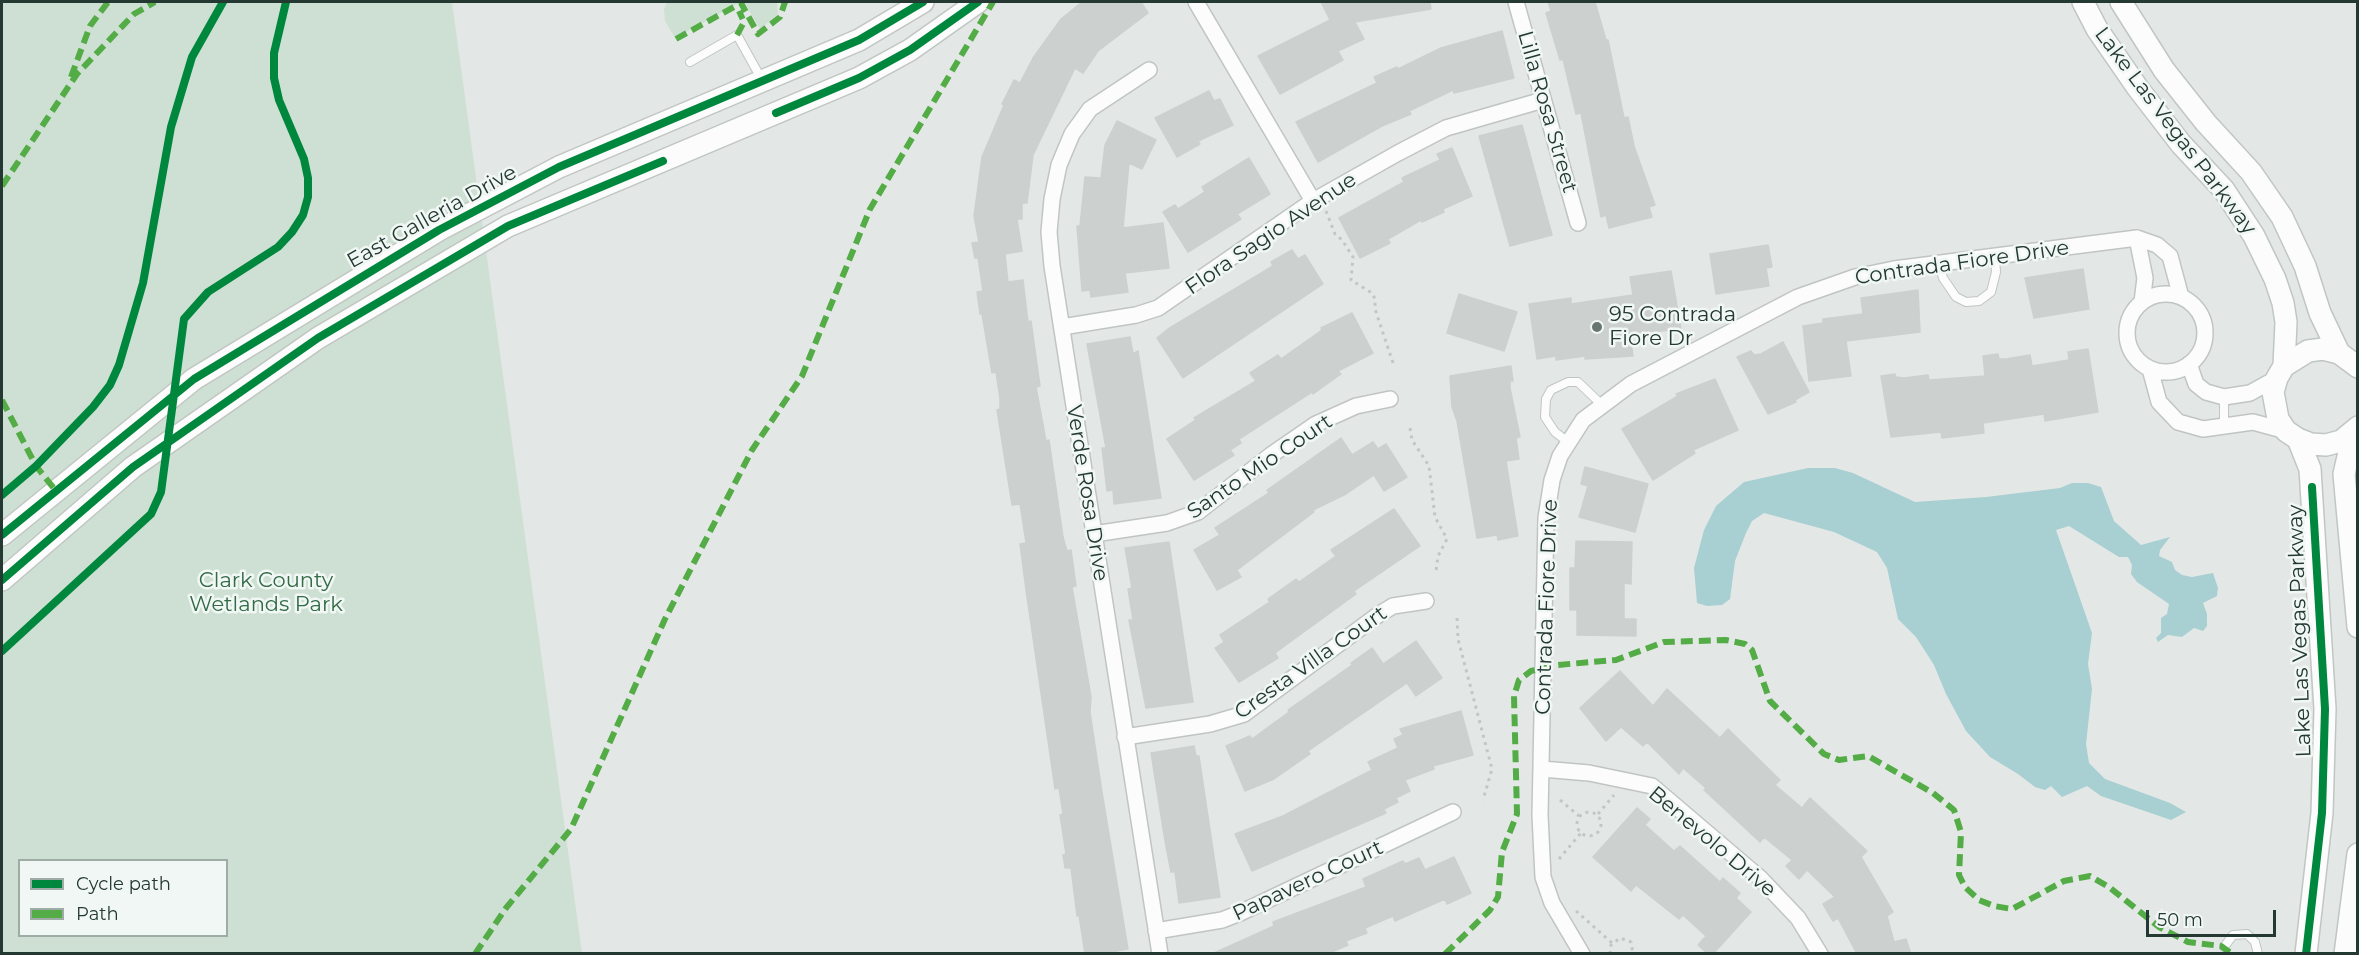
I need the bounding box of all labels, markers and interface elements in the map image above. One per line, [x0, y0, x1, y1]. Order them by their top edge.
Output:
street label: Lake Las Vegas Parkway [2089, 22, 2261, 240]
street label: Lilla Rosa Street [1512, 28, 1582, 196]
street label: East Galleria Drive [343, 160, 521, 274]
street label: Flora Sagio Avenue [1181, 167, 1361, 301]
street label: Contrada Fiore Drive [1853, 236, 2071, 290]
place label: 95 Contrada Fiore Dr [1609, 302, 1736, 352]
marker: 95 Contrada Fiore Dr [1590, 320, 1604, 334]
street label: Verde Rosa Drive [1061, 403, 1113, 583]
street label: Santo Mio Court [1183, 409, 1337, 525]
street label: Contrada Fiore Drive [1531, 499, 1563, 715]
street label: Lake Las Vegas Parkway [2283, 504, 2317, 758]
park label: Clark County Wetlands Park [189, 568, 343, 618]
street label: Cresta Villa Court [1230, 601, 1392, 725]
street label: Benevolo Drive [1643, 781, 1781, 903]
street label: Papavero Court [1229, 835, 1387, 927]
legend [18, 859, 228, 937]
text: Cycle path [76, 873, 171, 895]
scale bar [2149, 898, 2280, 936]
text: Path [76, 903, 119, 925]
text: 50 m [2157, 909, 2203, 931]

